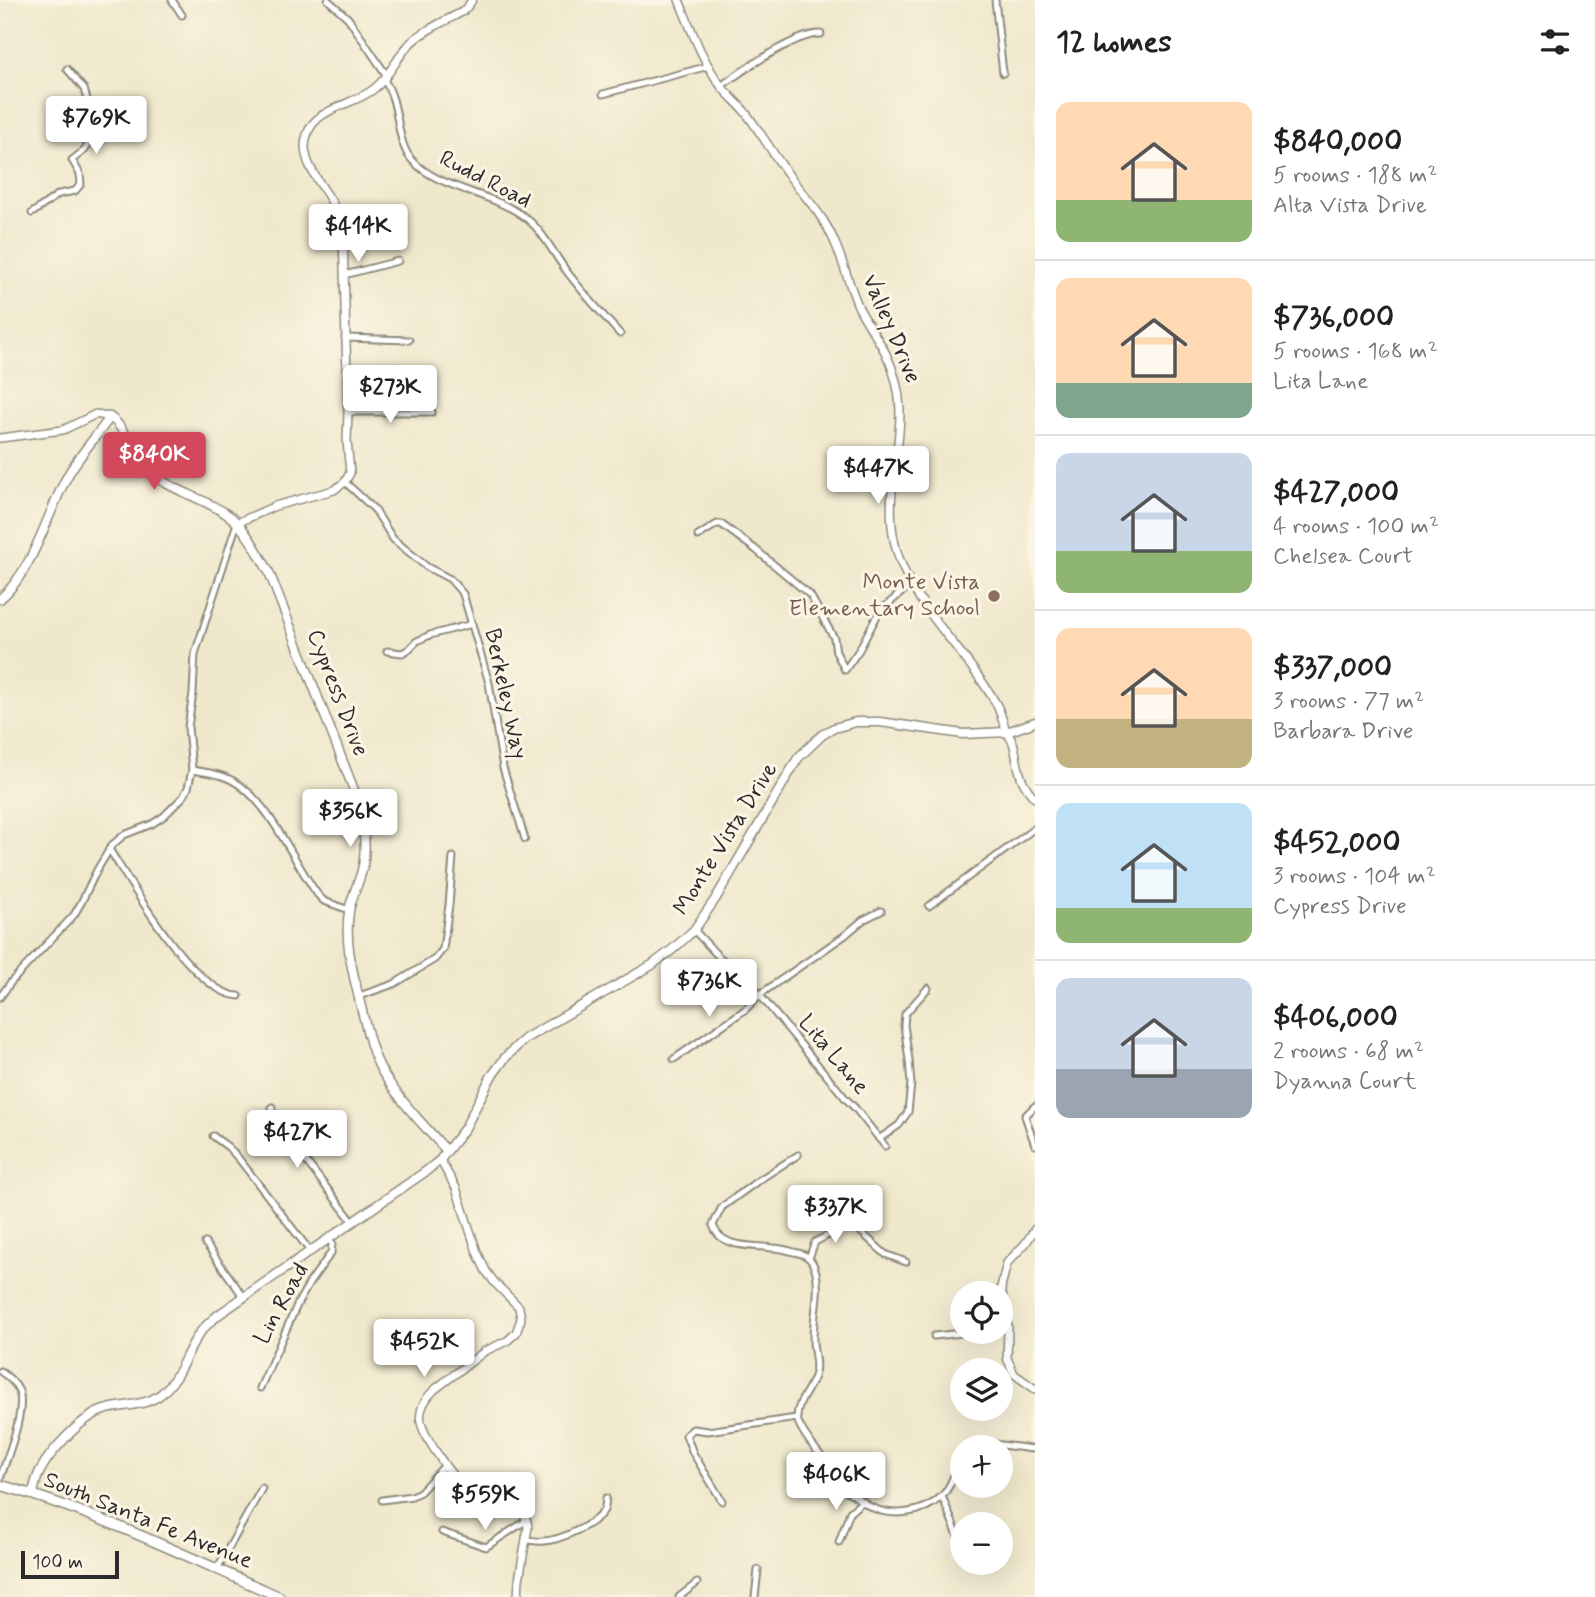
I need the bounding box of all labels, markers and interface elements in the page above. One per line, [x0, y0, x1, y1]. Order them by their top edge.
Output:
text: 12 homes [1056, 23, 1172, 62]
icon: filters [1536, 23, 1574, 61]
pin: $769K [47, 96, 145, 156]
text: $769K [62, 104, 130, 134]
text: $840,000 [1273, 122, 1402, 161]
icon: home [1112, 130, 1196, 214]
street label: Rudd Road [434, 144, 536, 216]
text: 5 rooms · 188 m² [1273, 161, 1437, 191]
text: Alta Vista Drive [1273, 191, 1427, 221]
pin: $414K [309, 204, 407, 264]
text: $414K [325, 212, 391, 242]
street label: Valley Drive [855, 270, 927, 388]
text: $736,000 [1273, 298, 1394, 337]
icon: home [1112, 306, 1196, 390]
text: 5 rooms · 168 m² [1273, 337, 1438, 367]
pin: $273K [341, 366, 439, 425]
text: Lita Lane [1273, 367, 1368, 397]
text: $273K [359, 373, 421, 403]
pin: $840K [105, 433, 203, 492]
text: $840K [119, 440, 189, 470]
pin: $447K [829, 447, 927, 506]
text: $447K [843, 454, 913, 484]
text: $427,000 [1273, 473, 1399, 512]
icon: home [1112, 481, 1196, 565]
text: 4 rooms · 100 m² [1273, 512, 1439, 542]
text: Chelsea Court [1273, 542, 1413, 572]
place label: Monte Vista Elementary School [789, 568, 980, 624]
marker: Monte Vista Elementary School [986, 588, 1002, 604]
street label: Cypress Drive [299, 625, 375, 761]
street label: Berkeley Way [477, 626, 533, 762]
text: $337,000 [1273, 648, 1392, 687]
icon: home [1112, 656, 1196, 740]
text: 3 rooms · 77 m² [1273, 687, 1424, 717]
text: Barbara Drive [1273, 717, 1413, 747]
street label: Monte Vista Drive [667, 757, 785, 921]
pin: $356K [301, 790, 399, 849]
text: $356K [318, 797, 382, 827]
text: $452,000 [1273, 823, 1400, 862]
icon: home [1112, 831, 1196, 915]
text: 3 rooms · 104 m² [1273, 862, 1436, 892]
text: Cypress Drive [1273, 892, 1407, 922]
pin: $736K [660, 960, 758, 1019]
text: $736K [677, 967, 741, 997]
text: $406,000 [1273, 998, 1398, 1037]
icon: home [1112, 1006, 1196, 1090]
street label: Lita Lane [791, 1009, 875, 1101]
text: 2 rooms · 68 m² [1273, 1037, 1424, 1067]
text: Dyanna Court [1273, 1067, 1416, 1097]
pin: $427K [248, 1110, 346, 1170]
text: $427K [263, 1118, 331, 1148]
pin: $337K [786, 1186, 884, 1245]
text: $337K [804, 1193, 866, 1223]
street label: Lin Road [248, 1258, 316, 1350]
map controls [950, 1281, 1013, 1575]
button: locate [950, 1281, 1013, 1344]
pin: $452K [375, 1320, 473, 1379]
text: $452K [389, 1327, 459, 1357]
button: layers [950, 1358, 1013, 1421]
button: + [950, 1435, 1013, 1498]
pin: $406K [787, 1452, 885, 1512]
text: $406K [802, 1460, 870, 1490]
street label: South Santa Fe Avenue [39, 1465, 257, 1577]
pin: $559K [436, 1472, 534, 1532]
text: $559K [451, 1480, 519, 1510]
button: − [950, 1512, 1013, 1575]
scale bar [21, 1548, 119, 1580]
text: 100 m [32, 1550, 83, 1575]

